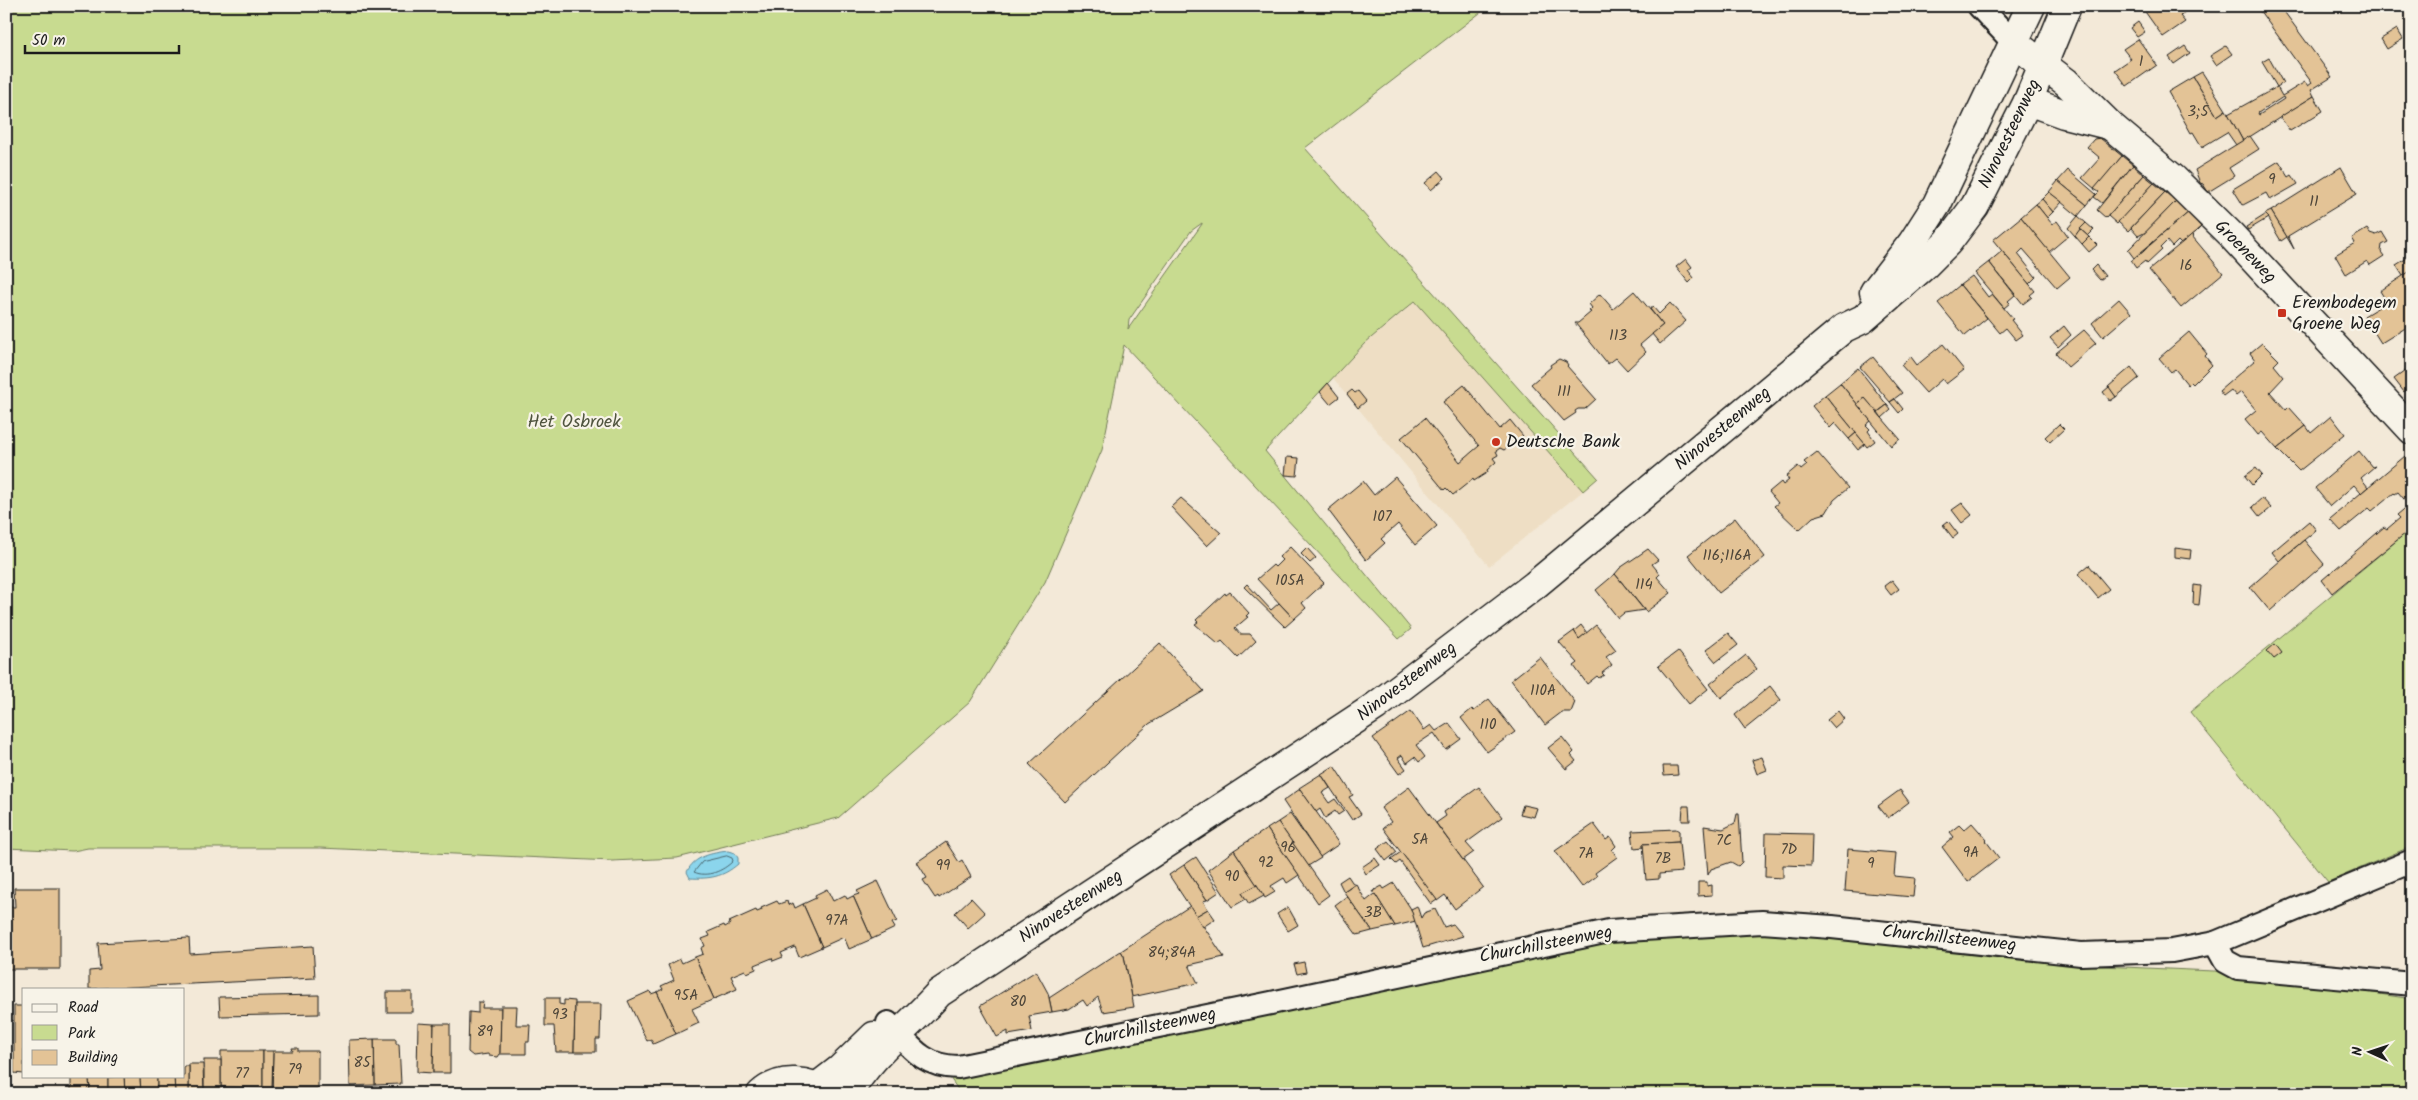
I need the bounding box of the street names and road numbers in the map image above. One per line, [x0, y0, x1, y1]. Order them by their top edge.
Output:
street label: Ninovesteenweg [1971, 74, 2049, 194]
street label: Groeneweg [2207, 213, 2283, 291]
street label: Ninovesteenweg [1668, 380, 1778, 478]
street label: Ninovesteenweg [1351, 635, 1463, 729]
street label: Ninovesteenweg [1013, 862, 1129, 952]
street label: Churchillsteenweg [1477, 918, 1615, 972]
street label: Churchillsteenweg [1880, 918, 2018, 960]
street label: Churchillsteenweg [1081, 1000, 1219, 1056]

